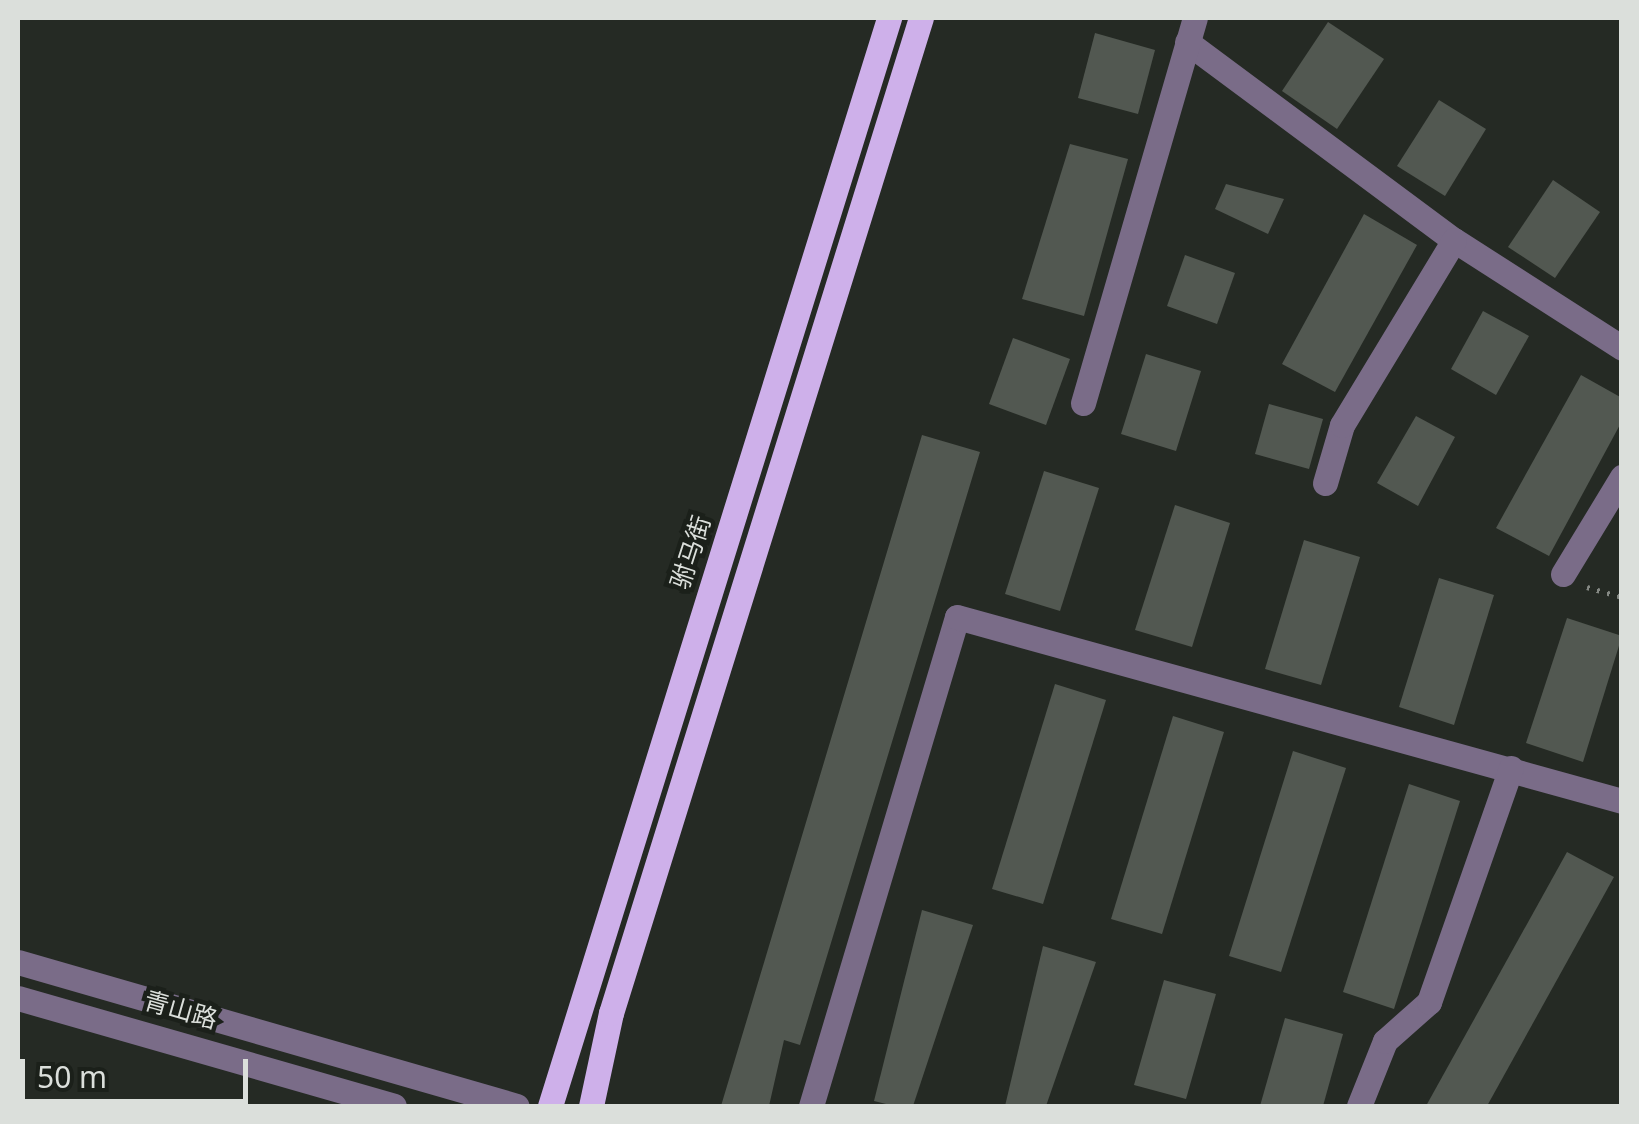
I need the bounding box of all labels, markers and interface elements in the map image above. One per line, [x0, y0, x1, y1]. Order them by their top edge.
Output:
street label: 驸马街 [664, 512, 716, 592]
street label: 青山路 [141, 984, 221, 1034]
scale bar [25, 1039, 252, 1101]
text: 50 m [37, 1056, 107, 1097]

